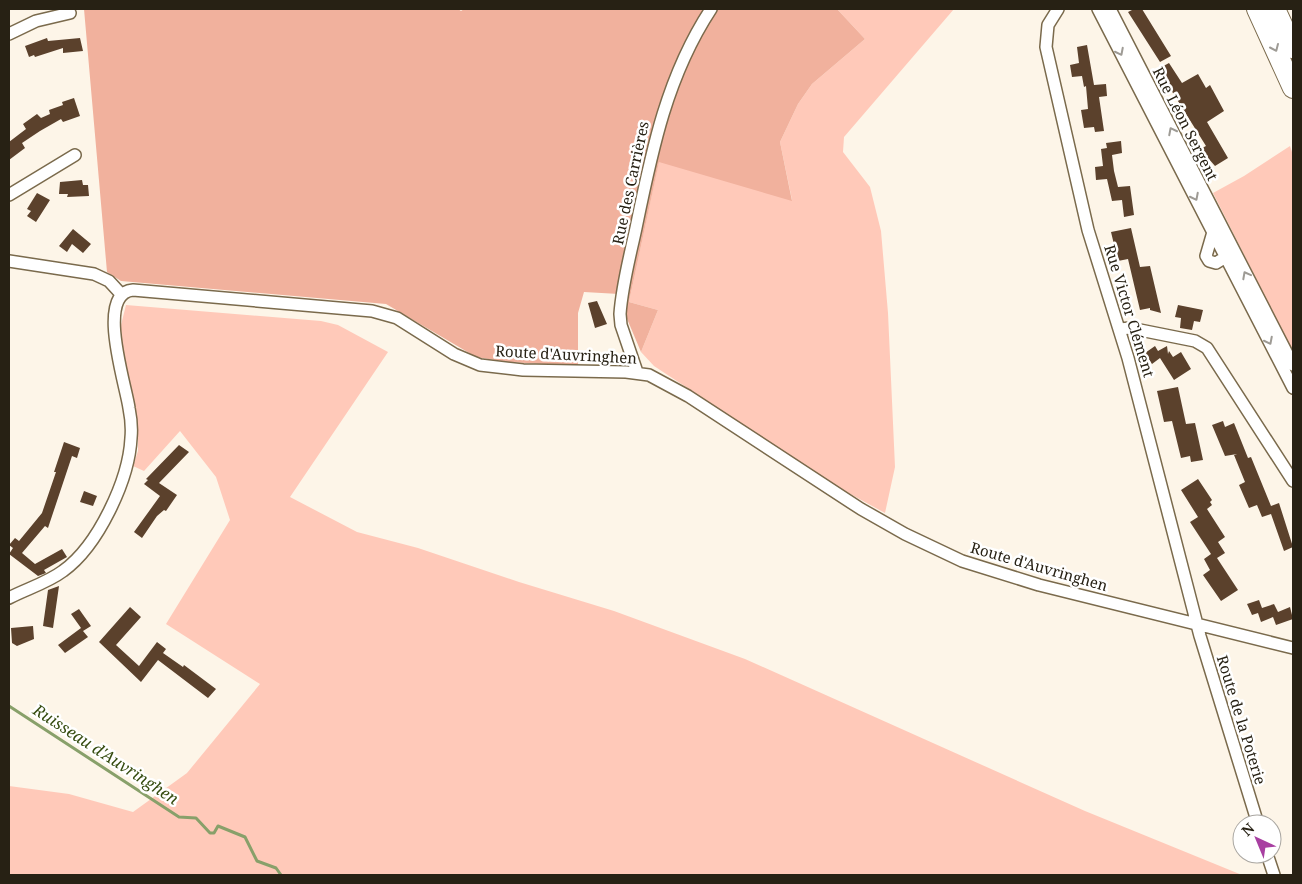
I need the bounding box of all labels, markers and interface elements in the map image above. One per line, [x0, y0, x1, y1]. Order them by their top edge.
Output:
one-way arrow [1269, 43, 1280, 52]
one-way arrow [1114, 47, 1124, 56]
street label: Rue Léon Sergent [1149, 63, 1223, 184]
street label: Rue des Carrières [607, 119, 653, 246]
one-way arrow [1168, 127, 1178, 136]
one-way arrow [1188, 192, 1198, 201]
street label: Rue Victor Clément [1100, 242, 1160, 379]
one-way arrow [1242, 271, 1252, 280]
one-way arrow [1263, 336, 1273, 345]
street label: Route d'Auvringhen [495, 340, 638, 368]
street label: Route d'Auvringhen [968, 537, 1111, 595]
street label: Route de la Poterie [1213, 653, 1271, 787]
water label: Ruisseau d'Auvringhen [28, 698, 183, 810]
north arrow [1232, 814, 1282, 864]
text: N [1237, 819, 1258, 840]

